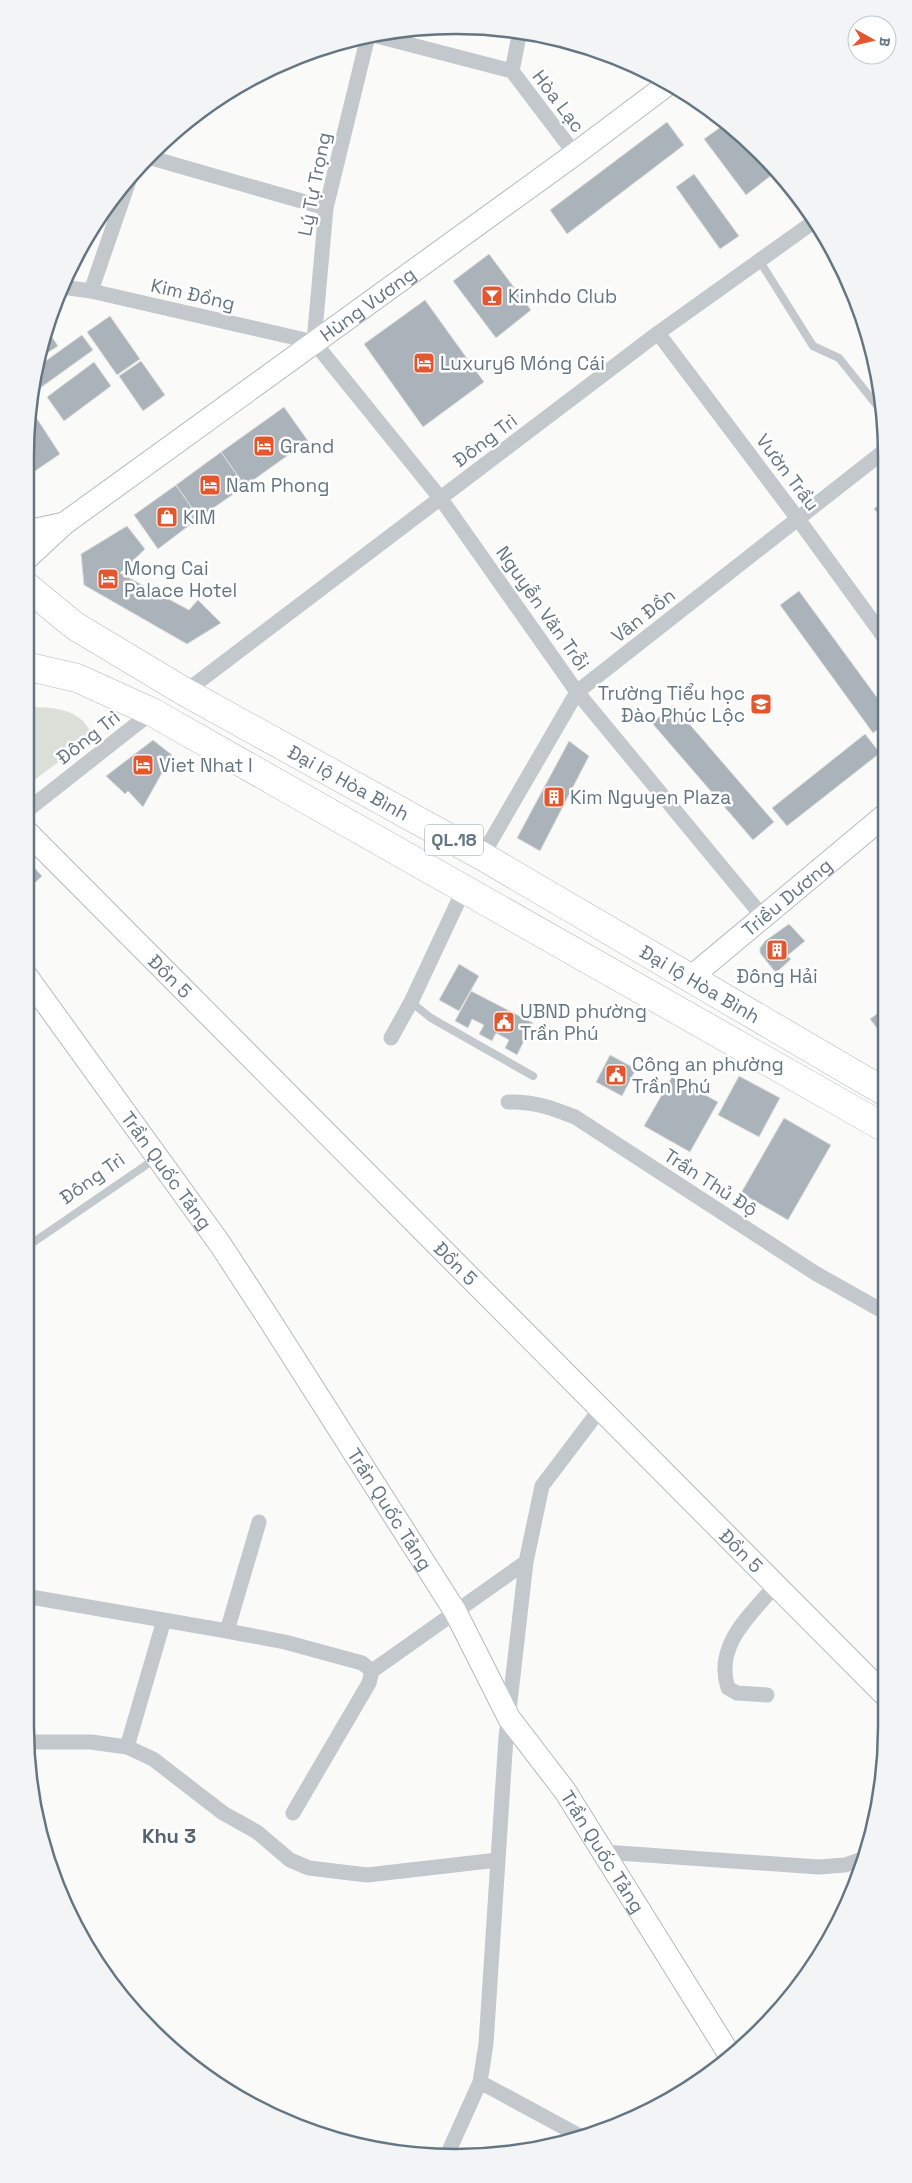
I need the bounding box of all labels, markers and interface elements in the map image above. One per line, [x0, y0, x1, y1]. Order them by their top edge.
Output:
north arrow [847, 15, 897, 65]
text: B [875, 36, 894, 48]
street label: Hòa Lạc [527, 65, 590, 138]
street label: Lý Tự Trọng [292, 130, 337, 238]
street label: Hùng Vương [315, 261, 421, 347]
street label: Kim Đồng [148, 273, 237, 316]
bar icon: Kinhdo Club [480, 284, 504, 308]
place label: Kinhdo Club [508, 284, 617, 309]
hotel icon: Luxury6 Móng Cái [412, 351, 436, 375]
place label: Luxury6 Móng Cái [440, 351, 605, 376]
street label: Đông Trì [448, 408, 522, 473]
street label: Vườn Trầu [750, 429, 825, 516]
hotel icon: Grand [252, 434, 276, 458]
place label: Grand [280, 434, 334, 459]
hotel icon: Nam Phong [198, 473, 222, 497]
place label: Nam Phong [226, 473, 329, 498]
shop icon: KIM [155, 505, 179, 529]
place label: KIM [183, 505, 216, 530]
street label: Nguyễn Văn Trỗi [490, 541, 595, 675]
place label: Mong Cai Palace Hotel [124, 556, 237, 603]
hotel icon: Mong Cai Palace Hotel [96, 567, 120, 591]
street label: Vân Đồn [606, 583, 680, 648]
place label: Trường Tiểu học Đào Phúc Lộc [598, 681, 745, 728]
school or university icon: Trường Tiểu học Đào Phúc Lộc [749, 692, 773, 716]
street label: Đông Trì [51, 705, 125, 770]
street label: Đại lộ Hòa Bình [283, 739, 414, 826]
hotel icon: Viet Nhat I [131, 753, 155, 777]
place label: Viet Nhat I [159, 753, 253, 778]
building icon: Kim Nguyen Plaza [542, 785, 566, 809]
place label: Kim Nguyen Plaza [570, 785, 731, 810]
road number: QL.18 [425, 824, 483, 856]
street label: Triều Dương [737, 853, 837, 942]
building icon: Đông Hải [765, 938, 789, 962]
street label: Đại lộ Hòa Bình [635, 939, 764, 1029]
street label: Đồn 5 [143, 949, 197, 1004]
place label: Đông Hải [736, 964, 818, 989]
place label: UBND phường Trần Phú [520, 999, 647, 1046]
public building icon: UBND phường Trần Phú [492, 1010, 516, 1034]
place label: Công an phường Trần Phú [632, 1052, 784, 1099]
public building icon: Công an phường Trần Phú [604, 1063, 628, 1087]
street label: Trần Quốc Tảng [115, 1106, 217, 1235]
street label: Trần Thủ Độ [659, 1143, 762, 1222]
street label: Đông Trì [55, 1147, 130, 1210]
street label: Đồn 5 [428, 1236, 483, 1291]
street label: Trần Quốc Tảng [341, 1443, 438, 1575]
street label: Đồn 5 [714, 1523, 768, 1578]
street label: Trần Quốc Tảng [555, 1786, 650, 1918]
district label: Khu 3 [142, 1823, 196, 1849]

